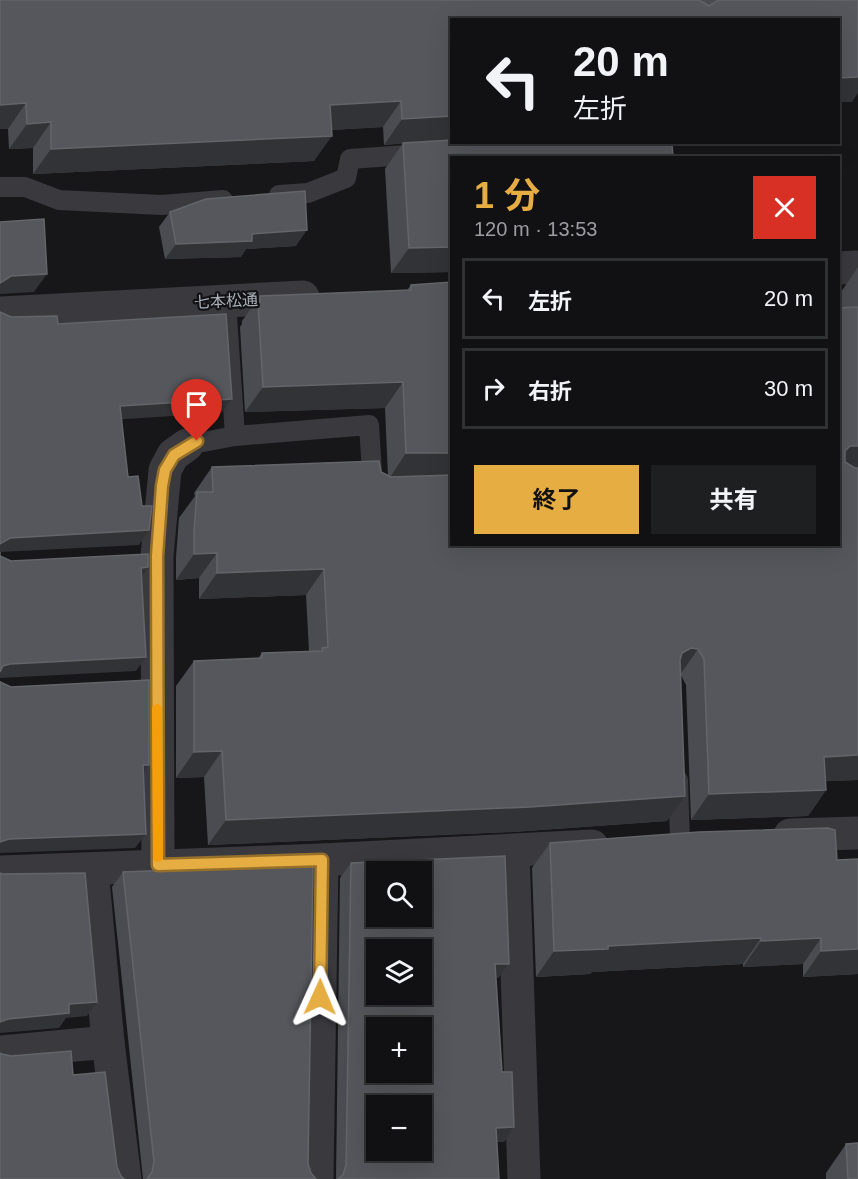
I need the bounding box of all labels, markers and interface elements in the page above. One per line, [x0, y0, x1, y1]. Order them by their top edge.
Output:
text: 20 m [573, 38, 669, 85]
icon: left [474, 42, 552, 120]
text: 左折 [573, 94, 627, 124]
text: 1 分 [474, 175, 540, 216]
button: close [753, 176, 816, 239]
text: 120 m · 13:53 [474, 218, 597, 240]
icon: left [477, 282, 510, 315]
text: 20 m [764, 286, 813, 311]
text: 左折 [528, 289, 572, 314]
street label: 七本松通 [194, 291, 258, 311]
icon: right [477, 372, 510, 405]
text: 30 m [764, 376, 813, 401]
pin [171, 379, 222, 441]
text: 右折 [528, 379, 572, 404]
icon: arrive [180, 388, 213, 421]
button: 終了 [474, 465, 639, 534]
button: 共有 [651, 465, 816, 534]
map controls [366, 861, 432, 1161]
button: search [366, 861, 432, 927]
button: layers [366, 939, 432, 1005]
position arrow [288, 965, 352, 1029]
button: + [366, 1017, 432, 1083]
button: − [366, 1095, 432, 1161]

